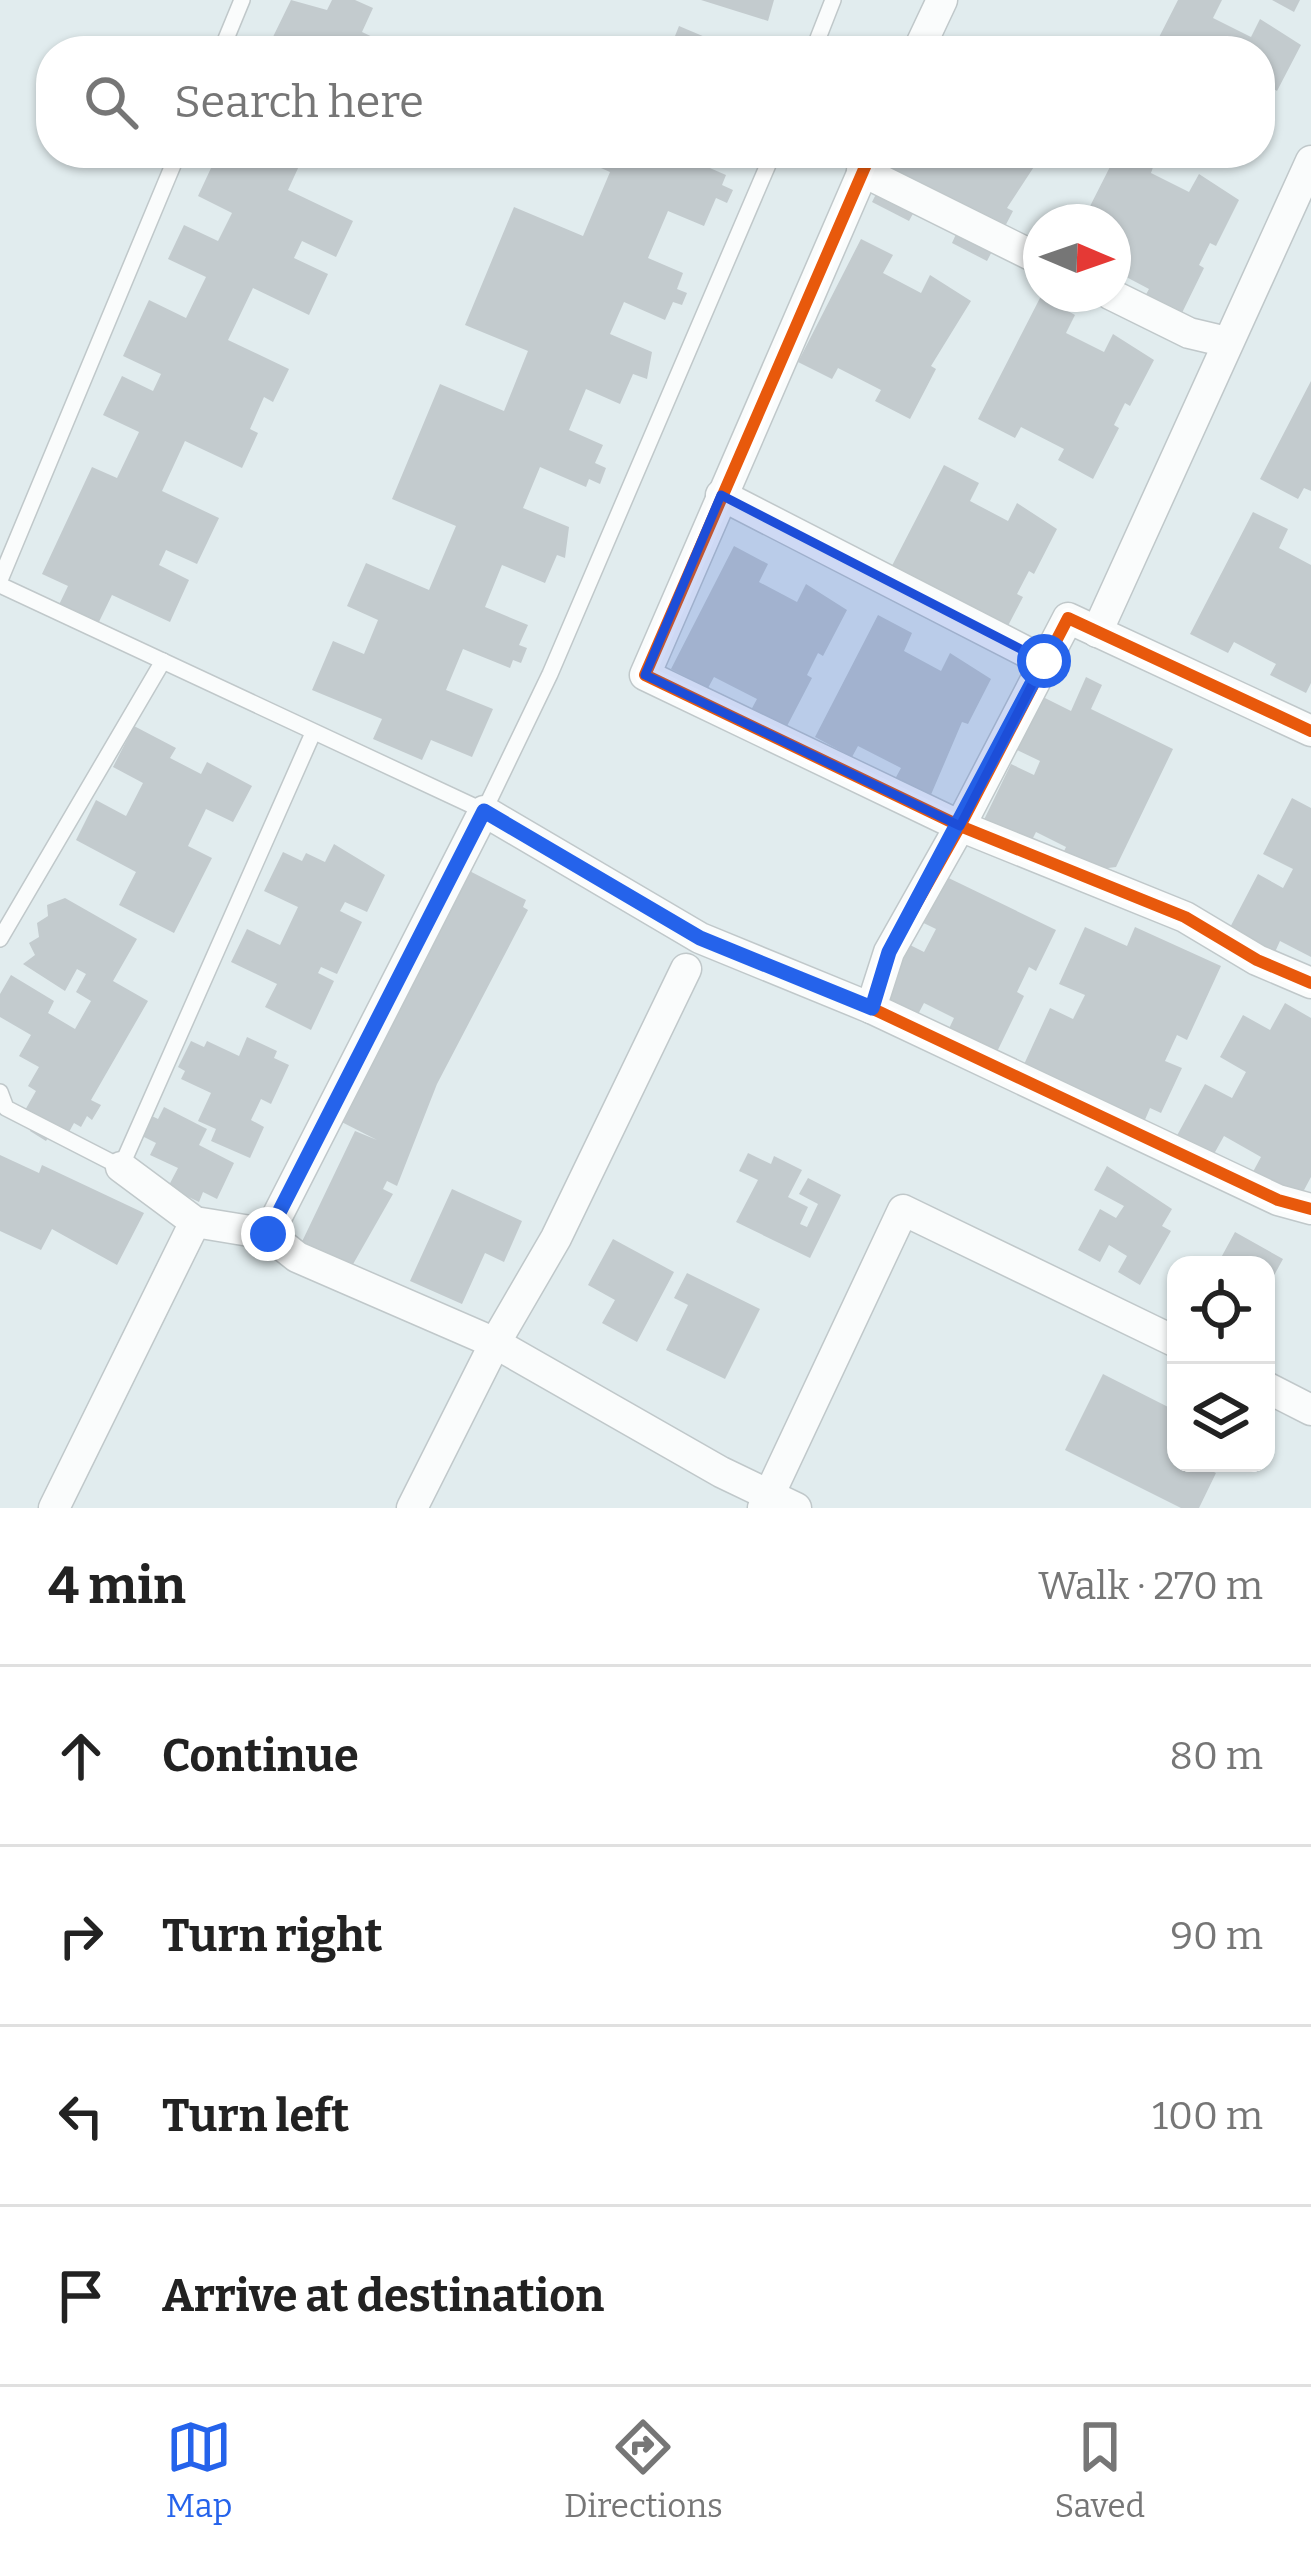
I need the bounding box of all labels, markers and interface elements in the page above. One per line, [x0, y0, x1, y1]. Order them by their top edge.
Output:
search box [36, 36, 1275, 168]
icon: search [78, 69, 144, 135]
text: Search here [174, 75, 424, 129]
north arrow [1023, 204, 1131, 312]
route start [1017, 634, 1071, 688]
route end [241, 1207, 295, 1261]
map controls [1167, 1256, 1275, 1472]
button: locate [1167, 1256, 1275, 1364]
button: layers [1167, 1364, 1275, 1472]
text: 4 min [48, 1555, 186, 1617]
text: Walk · 270 m [1038, 1563, 1263, 1609]
icon: ahead [48, 1723, 114, 1789]
text: Continue [162, 1729, 359, 1783]
text: 80 m [1170, 1733, 1263, 1779]
icon: right [48, 1903, 114, 1969]
text: Turn right [162, 1909, 382, 1963]
text: 90 m [1170, 1913, 1263, 1959]
icon: left [48, 2083, 114, 2149]
text: Turn left [162, 2089, 349, 2143]
text: 100 m [1152, 2093, 1263, 2139]
icon: arrive [48, 2263, 114, 2329]
text: Arrive at destination [162, 2269, 604, 2323]
tab: Map [166, 2414, 232, 2526]
tab: Directions [564, 2414, 723, 2526]
tab: Saved [1055, 2414, 1145, 2526]

